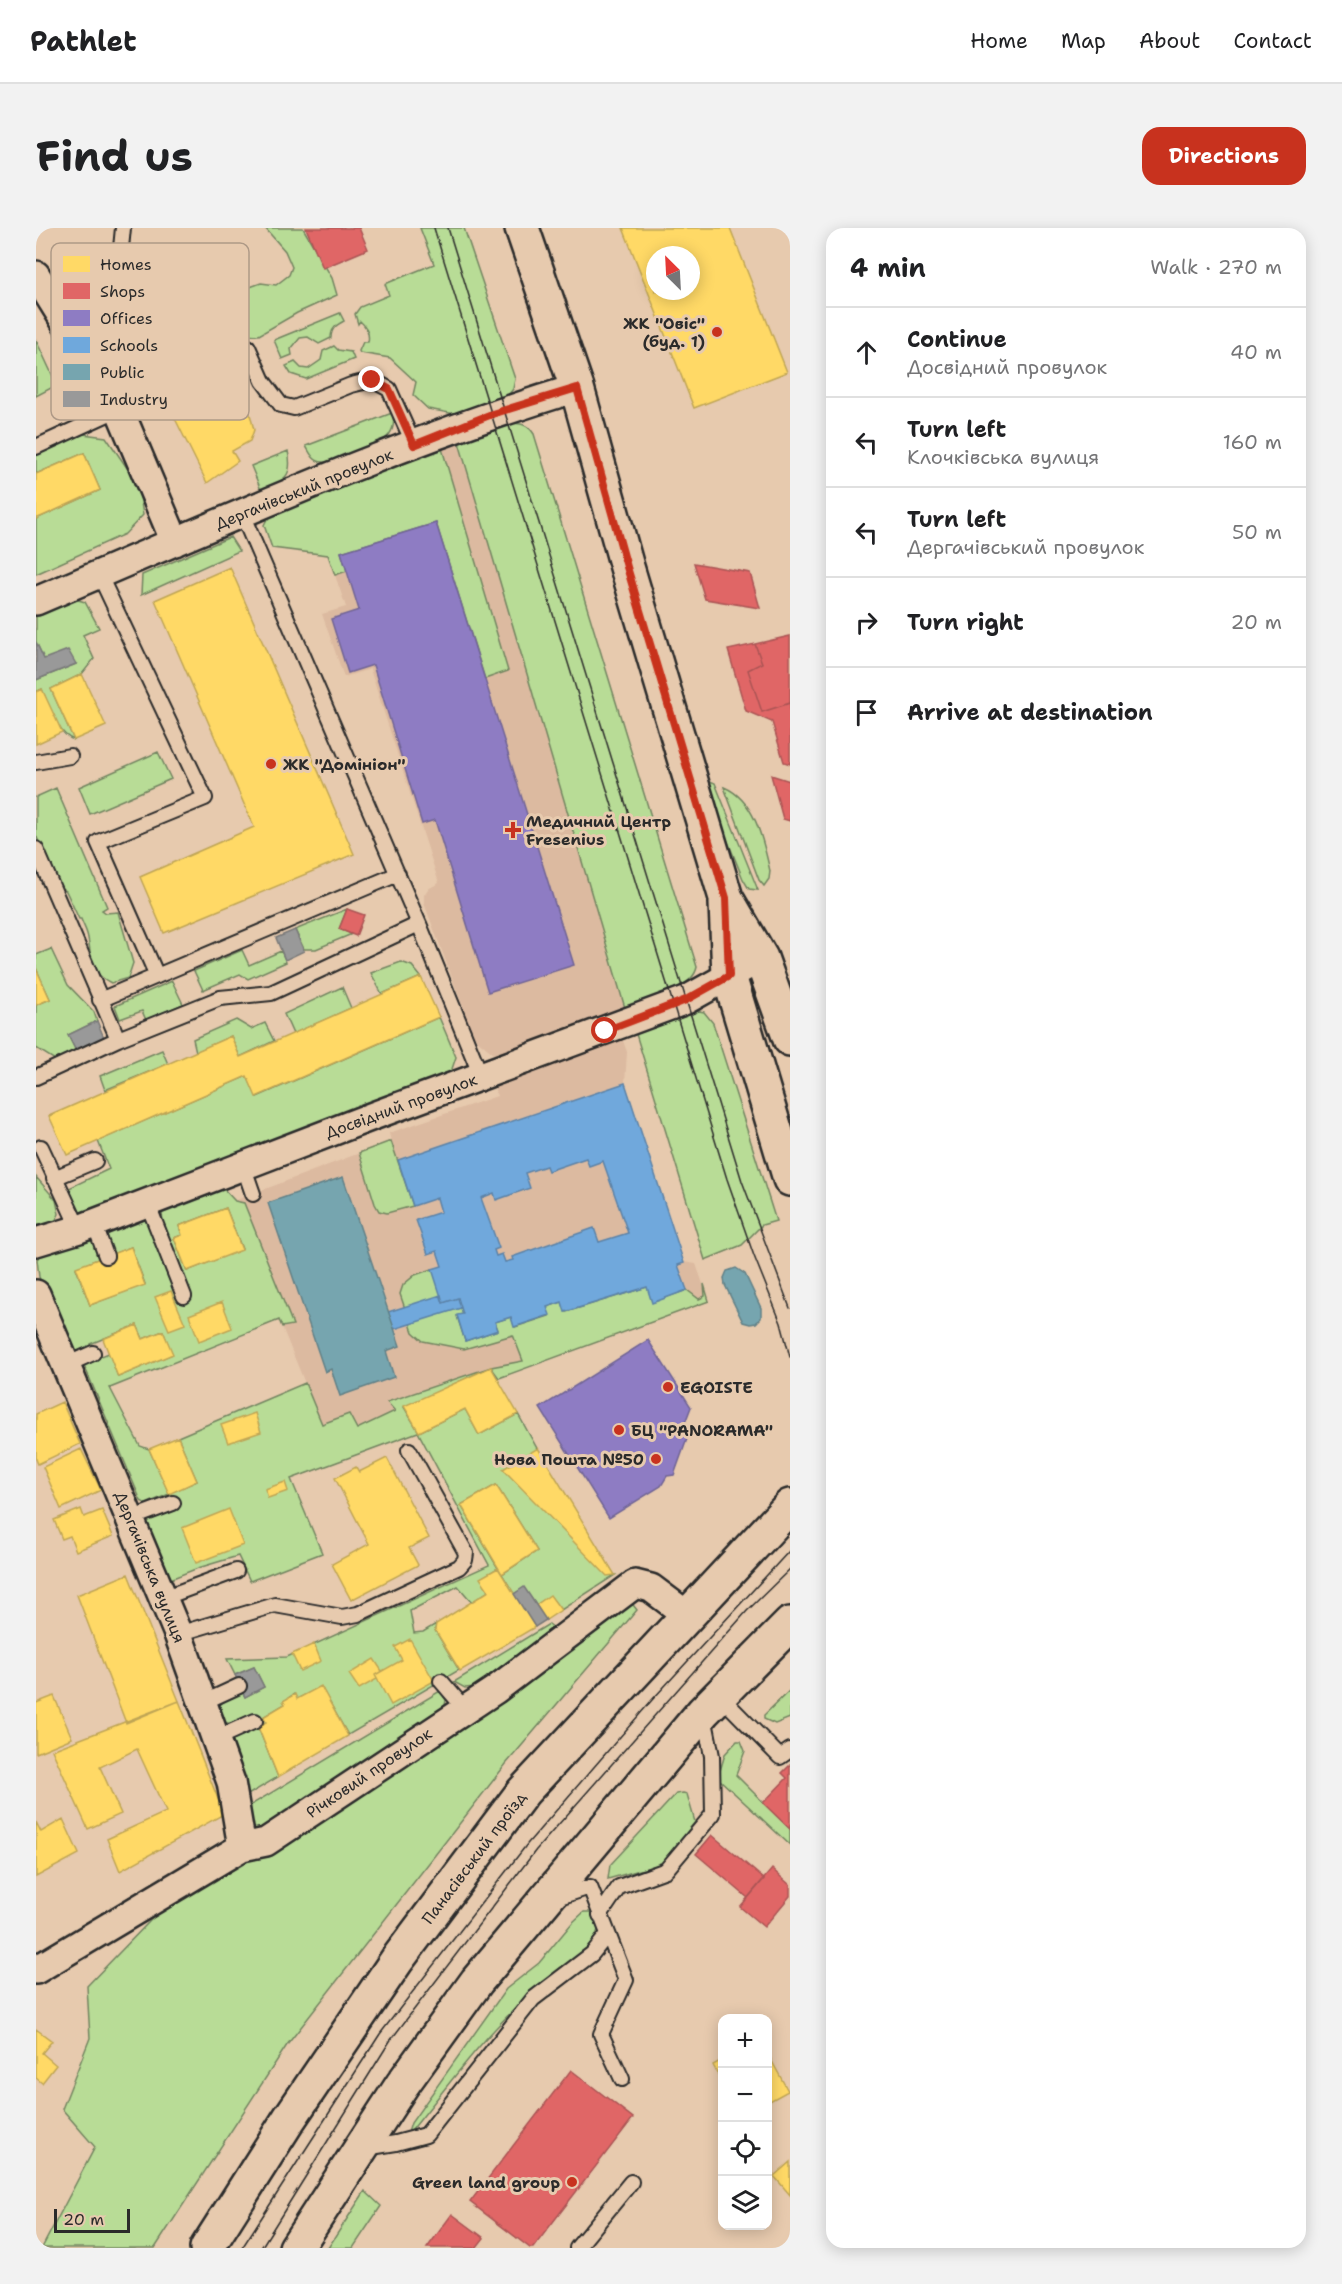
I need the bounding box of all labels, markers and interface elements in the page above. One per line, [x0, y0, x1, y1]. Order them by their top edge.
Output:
text: Pathlet [30, 22, 137, 60]
text: Home [970, 27, 1028, 55]
text: Map [1061, 27, 1106, 55]
text: About [1139, 27, 1200, 55]
text: Contact [1233, 27, 1312, 55]
button: Directions [1142, 127, 1306, 185]
text: Find us [36, 128, 193, 184]
legend [51, 243, 249, 420]
north arrow [646, 246, 700, 300]
text: 4 min [850, 250, 926, 285]
text: Homes [100, 254, 152, 275]
text: Walk · 270 m [1150, 254, 1282, 280]
text: Shops [100, 281, 145, 302]
text: Offices [100, 308, 153, 329]
place label: ЖК "Овіс" (буд. 1) [623, 313, 705, 352]
marker: ЖК "Овіс" (буд. 1) [710, 325, 724, 339]
text: Continue [907, 325, 1007, 354]
text: Schools [100, 335, 158, 356]
icon: ahead [850, 336, 883, 369]
text: 40 m [1230, 339, 1282, 365]
text: Досвідний провулок [907, 354, 1107, 380]
text: Public [100, 362, 145, 383]
route end [358, 366, 384, 392]
text: Industry [100, 389, 168, 410]
text: Turn left [907, 415, 1006, 444]
icon: left [850, 426, 883, 459]
text: 160 m [1223, 429, 1282, 455]
street label: Дергачівський провулок [212, 444, 396, 534]
text: Клочківська вулиця [907, 444, 1099, 470]
text: Turn left [907, 505, 1006, 534]
icon: left [850, 516, 883, 549]
text: 50 m [1232, 519, 1282, 545]
text: Дергачівський провулок [907, 534, 1144, 560]
icon: right [850, 606, 883, 639]
text: Turn right [907, 608, 1024, 637]
text: 20 m [1231, 609, 1282, 635]
icon: arrive [850, 696, 883, 729]
text: Arrive at destination [907, 698, 1153, 727]
place label: ЖК "Домініон" [283, 754, 406, 775]
marker: ЖК "Домініон" [264, 757, 278, 771]
place label: Медичний Центр Fresenius [526, 811, 671, 850]
marker: Медичний Центр Fresenius [504, 821, 522, 839]
route start [591, 1017, 617, 1043]
street label: Досвідний провулок [322, 1069, 480, 1143]
place label: EGOISTE [680, 1377, 753, 1398]
marker: EGOISTE [661, 1380, 675, 1394]
place label: БЦ "PANORAMA" [631, 1420, 773, 1441]
marker: БЦ "PANORAMA" [612, 1423, 626, 1437]
place label: Нова Пошта №50 [494, 1449, 644, 1470]
marker: Нова Пошта №50 [649, 1452, 663, 1466]
street label: Дергачівська вулиця [110, 1488, 190, 1646]
street label: Річковий провулок [302, 1723, 436, 1823]
street label: Панасівський проїзд [417, 1788, 531, 1928]
map controls [718, 2014, 772, 2230]
button: + [718, 2014, 772, 2068]
button: − [718, 2068, 772, 2122]
button: locate [718, 2122, 772, 2176]
place label: Green land group [412, 2172, 560, 2193]
marker: Green land group [565, 2175, 579, 2189]
button: layers [718, 2176, 772, 2230]
scale bar [54, 2206, 130, 2234]
text: 20 m [63, 2209, 104, 2230]

